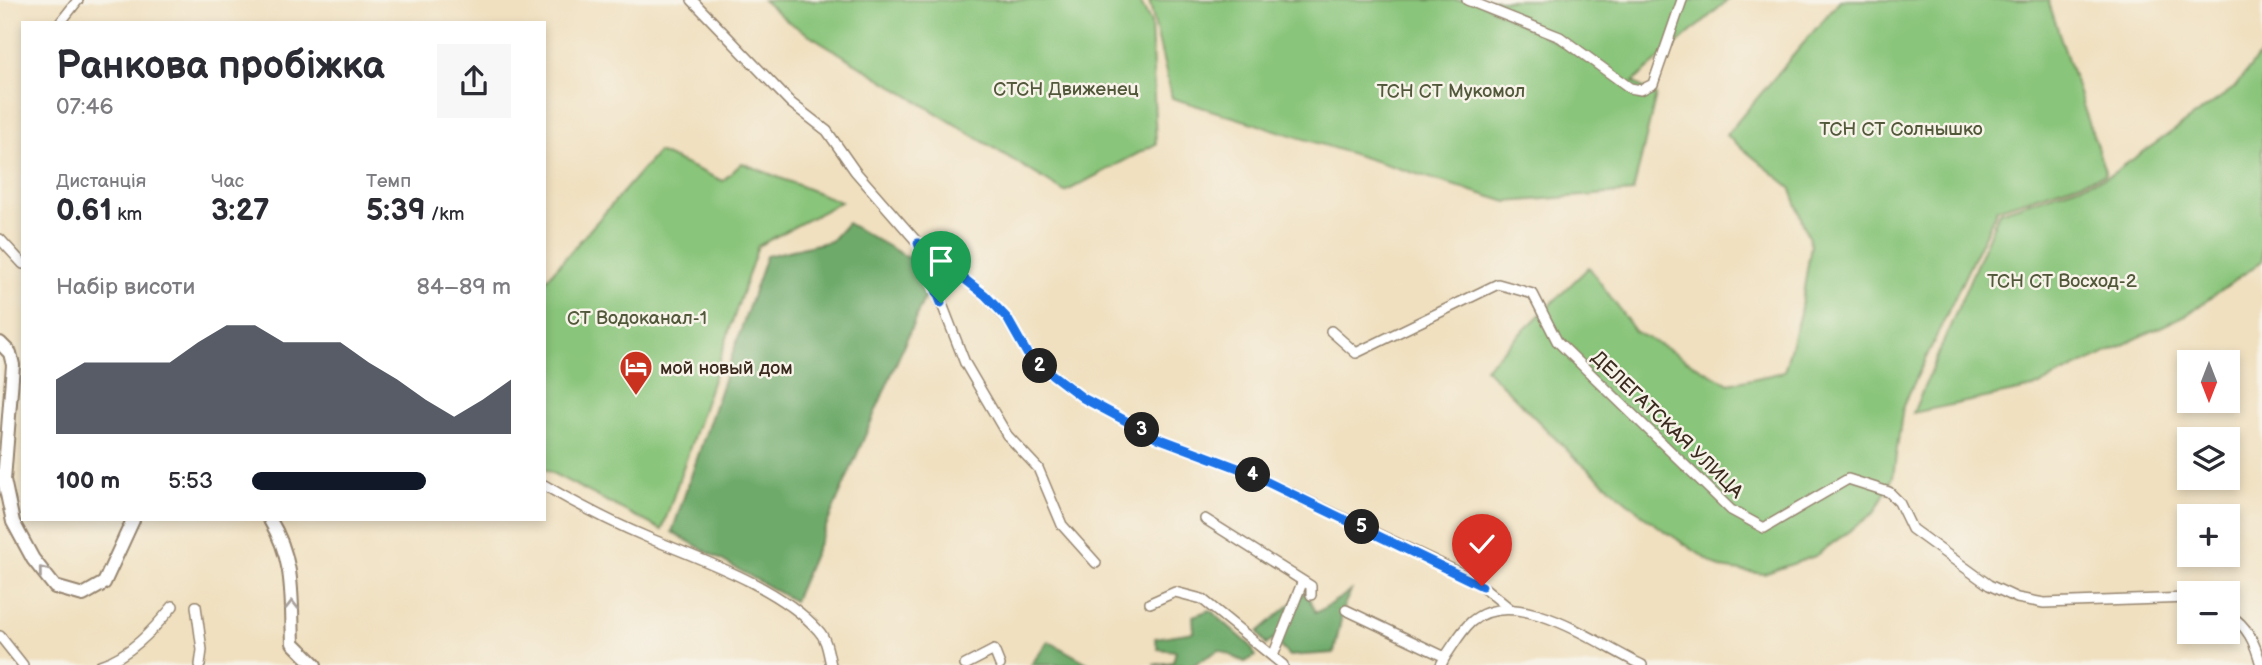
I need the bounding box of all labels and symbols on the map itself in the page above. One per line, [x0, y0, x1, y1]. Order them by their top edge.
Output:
park label: СТСН Движенец [993, 78, 1139, 101]
park label: ТСН СТ Мукомол [1377, 80, 1525, 103]
park label: ТСН СТ Солнышко [1819, 118, 1983, 141]
pin [911, 231, 971, 303]
park label: ТСН СТ Восход-2 [1987, 270, 2138, 293]
park label: СТ Водоканал-1 [567, 307, 707, 330]
street label: ДЕЛЕГАТСКАЯ УЛИЦА [1586, 347, 1748, 504]
hotel icon: мой новый дом [617, 348, 655, 397]
pin: 2 [1023, 348, 1058, 384]
north arrow [2177, 350, 2240, 413]
place label: мой новый дом [660, 357, 793, 380]
pin: 3 [1124, 412, 1160, 448]
pin: 4 [1236, 458, 1270, 492]
pin: 5 [1344, 510, 1380, 544]
pin [1452, 514, 1512, 586]
one-way arrow [39, 567, 51, 580]
one-way arrow [284, 600, 300, 610]

